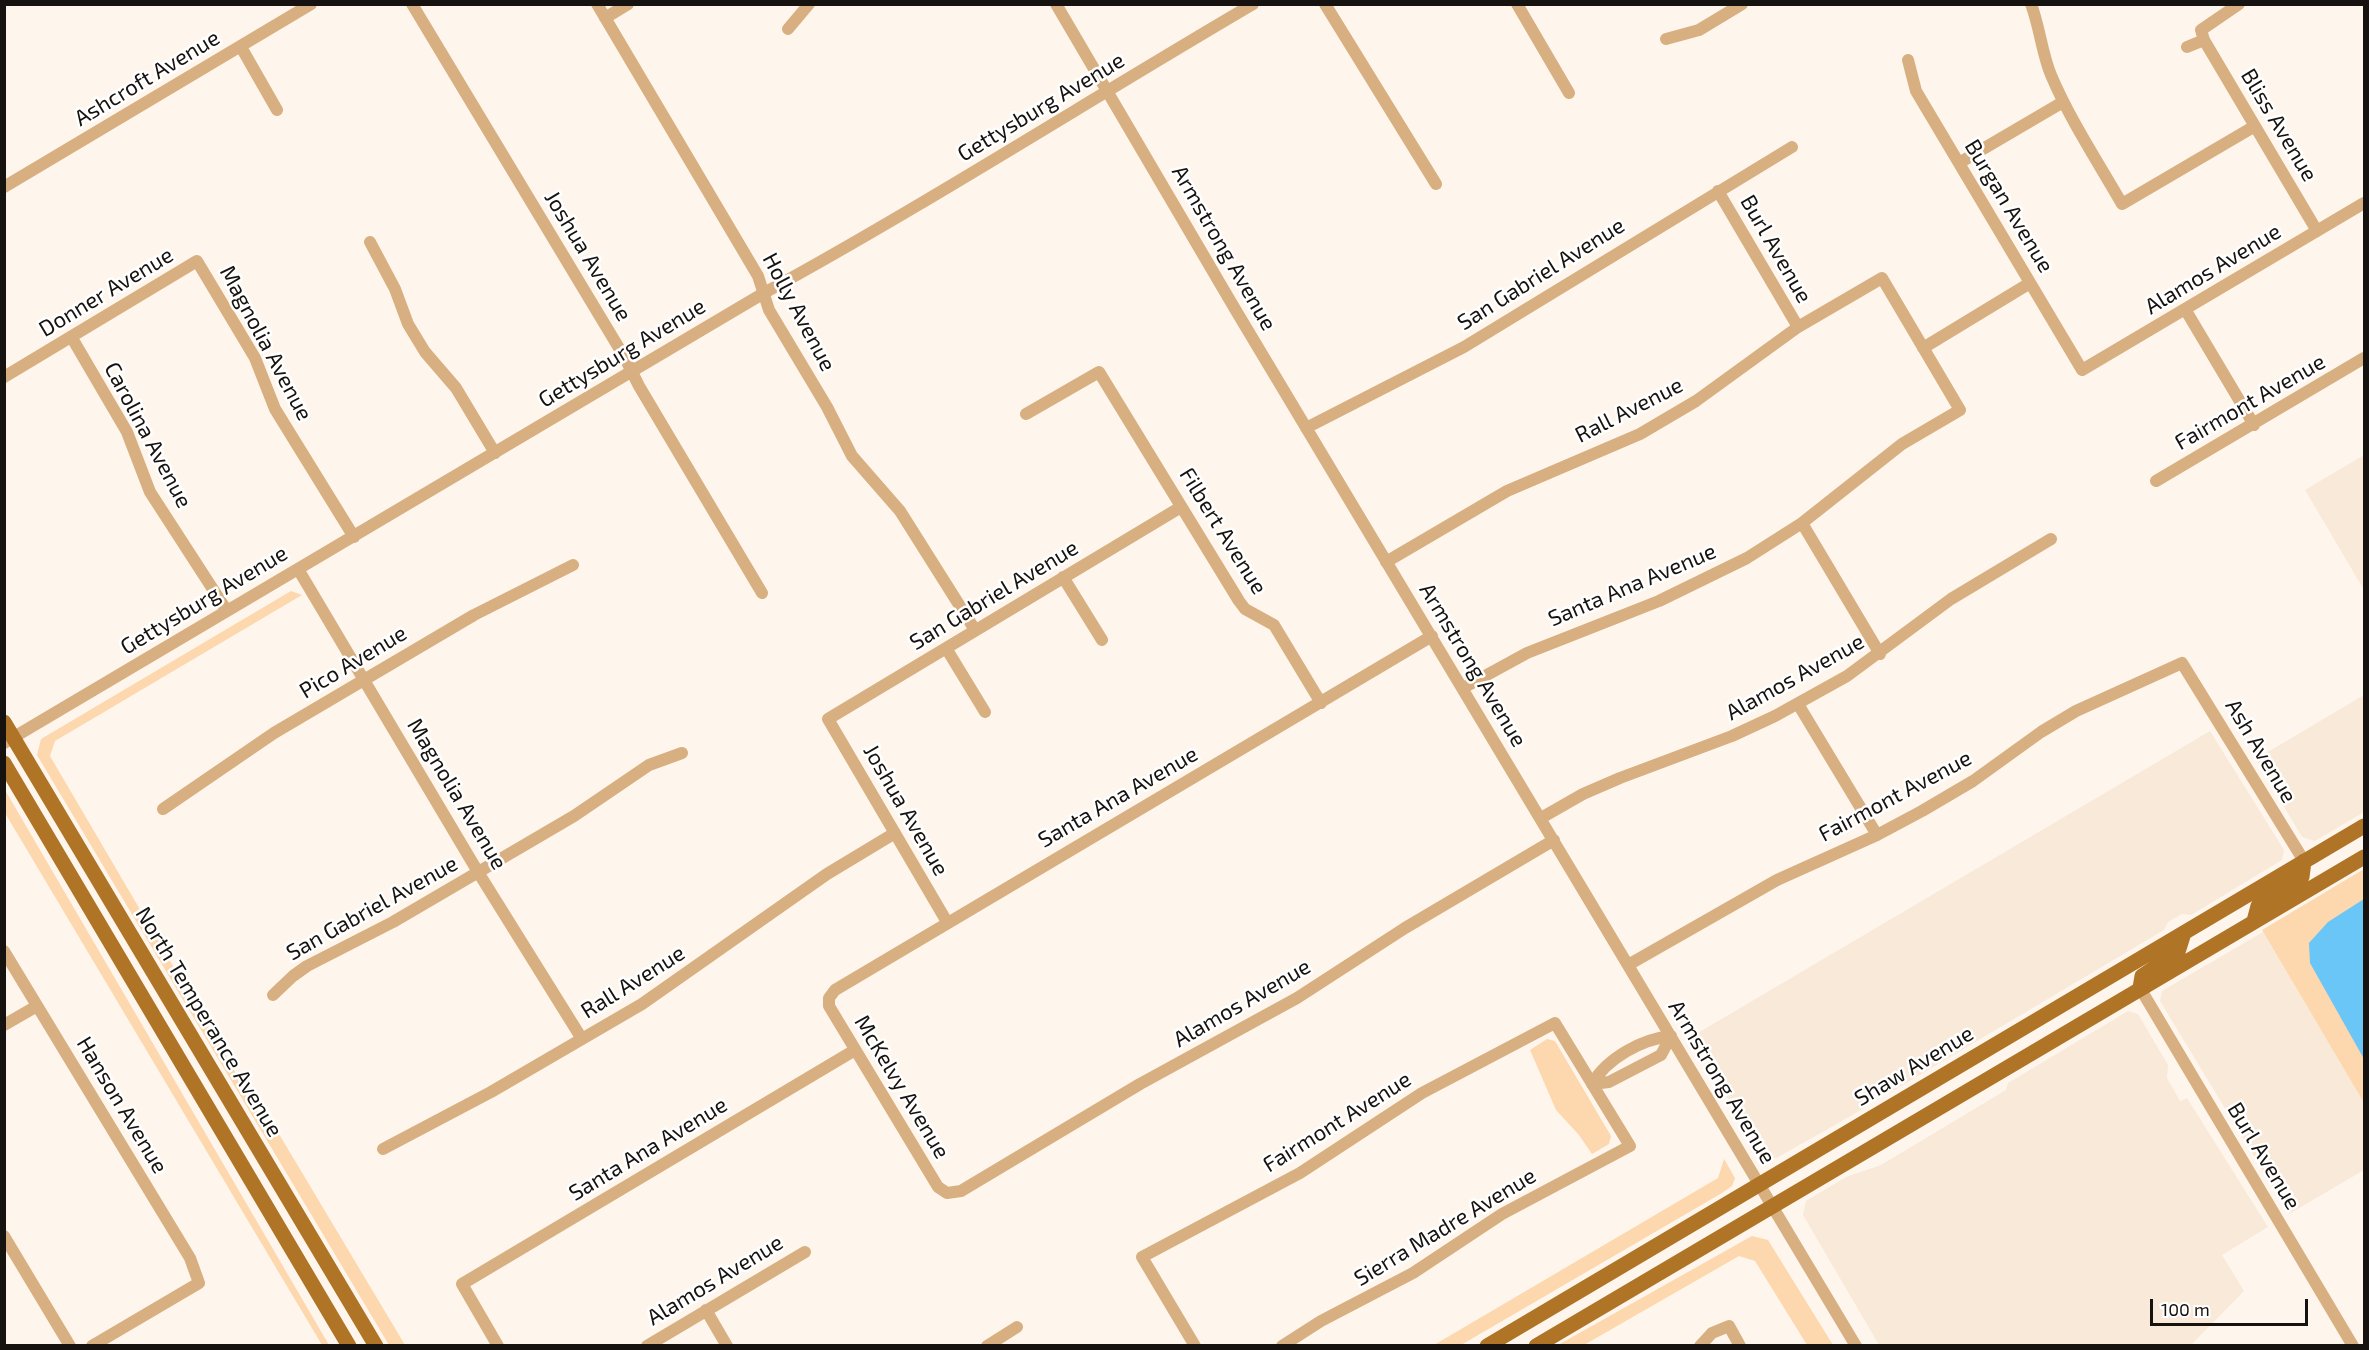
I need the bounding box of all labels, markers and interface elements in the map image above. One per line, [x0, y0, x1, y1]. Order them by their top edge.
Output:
street label: Ashcroft Avenue [70, 24, 224, 132]
street label: Gettysburg Avenue [953, 47, 1129, 167]
street label: Bliss Avenue [2235, 64, 2323, 186]
street label: Burgan Avenue [1959, 135, 2059, 277]
street label: Armstrong Avenue [1166, 161, 1282, 335]
street label: Joshua Avenue [539, 186, 637, 326]
street label: Burl Avenue [1735, 190, 1817, 308]
street label: San Gabriel Avenue [1453, 212, 1629, 336]
street label: Alamos Avenue [2140, 218, 2286, 320]
street label: Donner Avenue [34, 242, 178, 342]
street label: Holly Avenue [757, 248, 841, 376]
street label: Magnolia Avenue [214, 261, 318, 425]
street label: Gettysburg Avenue [534, 293, 710, 413]
street label: Fairmont Avenue [2170, 348, 2330, 456]
street label: Carolina Avenue [99, 358, 197, 512]
street label: Rall Avenue [1571, 372, 1687, 448]
street label: Filbert Avenue [1174, 463, 1272, 599]
street label: San Gabriel Avenue [905, 534, 1083, 656]
street label: Santa Ana Avenue [1544, 538, 1720, 632]
street label: Gettysburg Avenue [116, 540, 292, 660]
street label: Armstrong Avenue [1414, 578, 1532, 752]
street label: Pico Avenue [295, 620, 411, 704]
street label: Alamos Avenue [1721, 628, 1869, 726]
street label: Ash Avenue [2220, 694, 2302, 808]
street label: Magnolia Avenue [401, 714, 513, 874]
street label: Joshua Avenue [858, 740, 954, 880]
street label: Santa Ana Avenue [1034, 741, 1202, 853]
street label: Fairmont Avenue [1814, 745, 1976, 847]
street label: San Gabriel Avenue [282, 850, 462, 966]
street label: North Temperance Avenue [130, 902, 288, 1142]
street label: Rall Avenue [576, 940, 690, 1024]
street label: Alamos Avenue [1169, 953, 1315, 1053]
street label: Armstrong Avenue [1663, 995, 1781, 1169]
street label: McKelvy Avenue [849, 1011, 955, 1163]
street label: Shaw Avenue [1850, 1020, 1978, 1112]
street label: Hanson Avenue [71, 1032, 173, 1178]
street label: Fairmont Avenue [1258, 1066, 1416, 1178]
street label: Santa Ana Avenue [564, 1091, 732, 1207]
street label: Burl Avenue [2222, 1098, 2306, 1214]
street label: Sierra Madre Avenue [1349, 1162, 1541, 1292]
street label: Alamos Avenue [642, 1229, 788, 1331]
scale bar [2153, 1287, 2310, 1325]
text: 100 m [2161, 1298, 2210, 1320]

